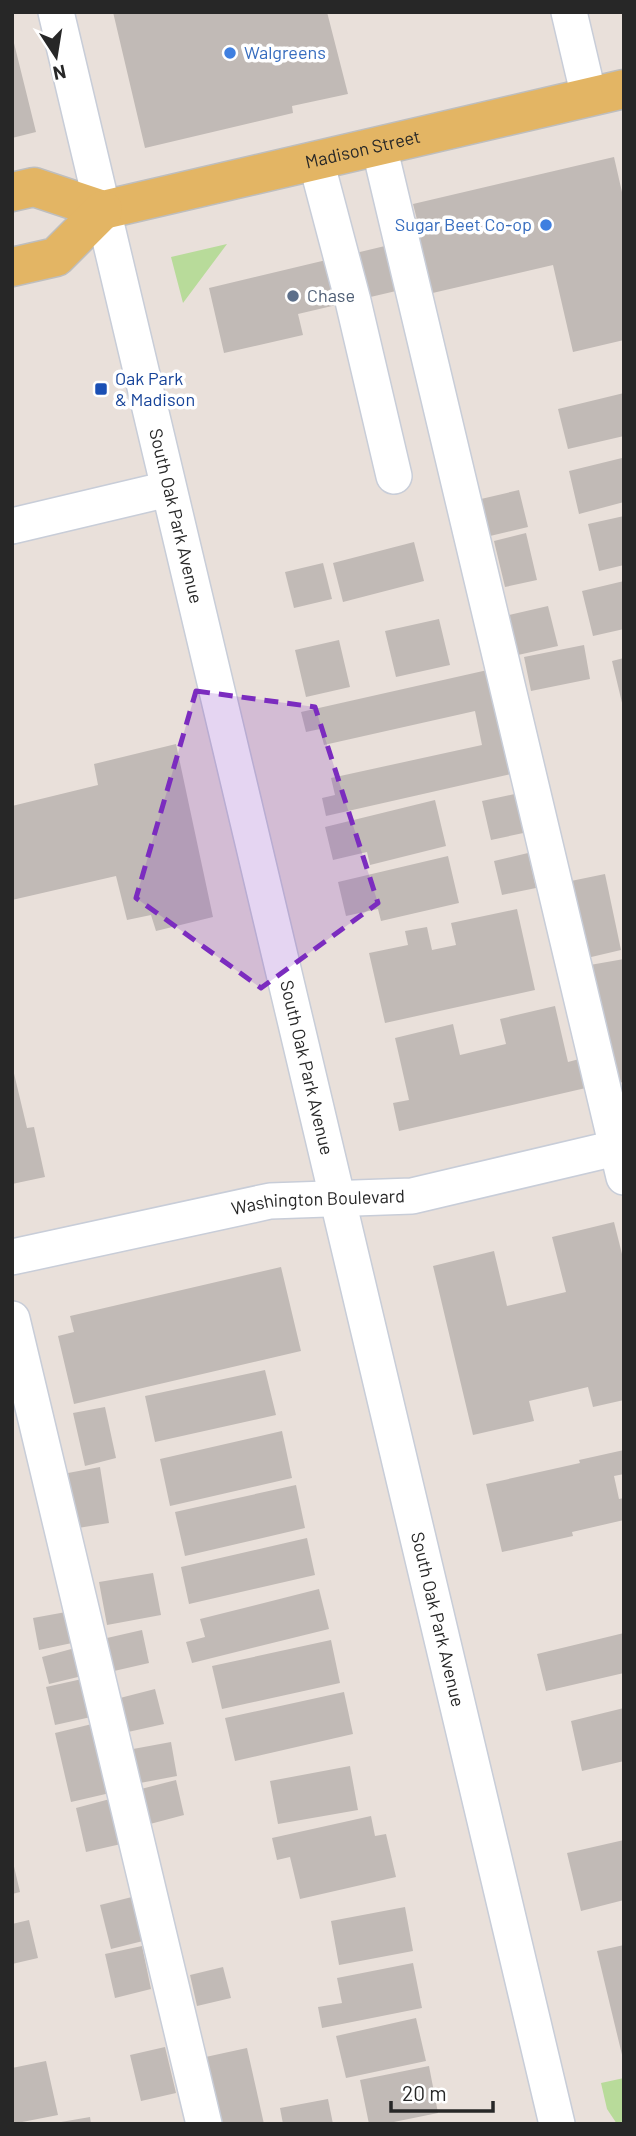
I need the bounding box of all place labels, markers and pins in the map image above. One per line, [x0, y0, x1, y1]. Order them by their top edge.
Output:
place label: Walgreens [244, 41, 326, 63]
marker: Walgreens [222, 45, 238, 61]
place label: Sugar Beet Co-op [395, 213, 532, 235]
marker: Sugar Beet Co-op [538, 217, 554, 233]
place label: Chase [307, 284, 355, 306]
marker: Chase [285, 288, 301, 304]
place label: Oak Park & Madison [115, 367, 195, 410]
marker: Oak Park & Madison [93, 381, 109, 397]

